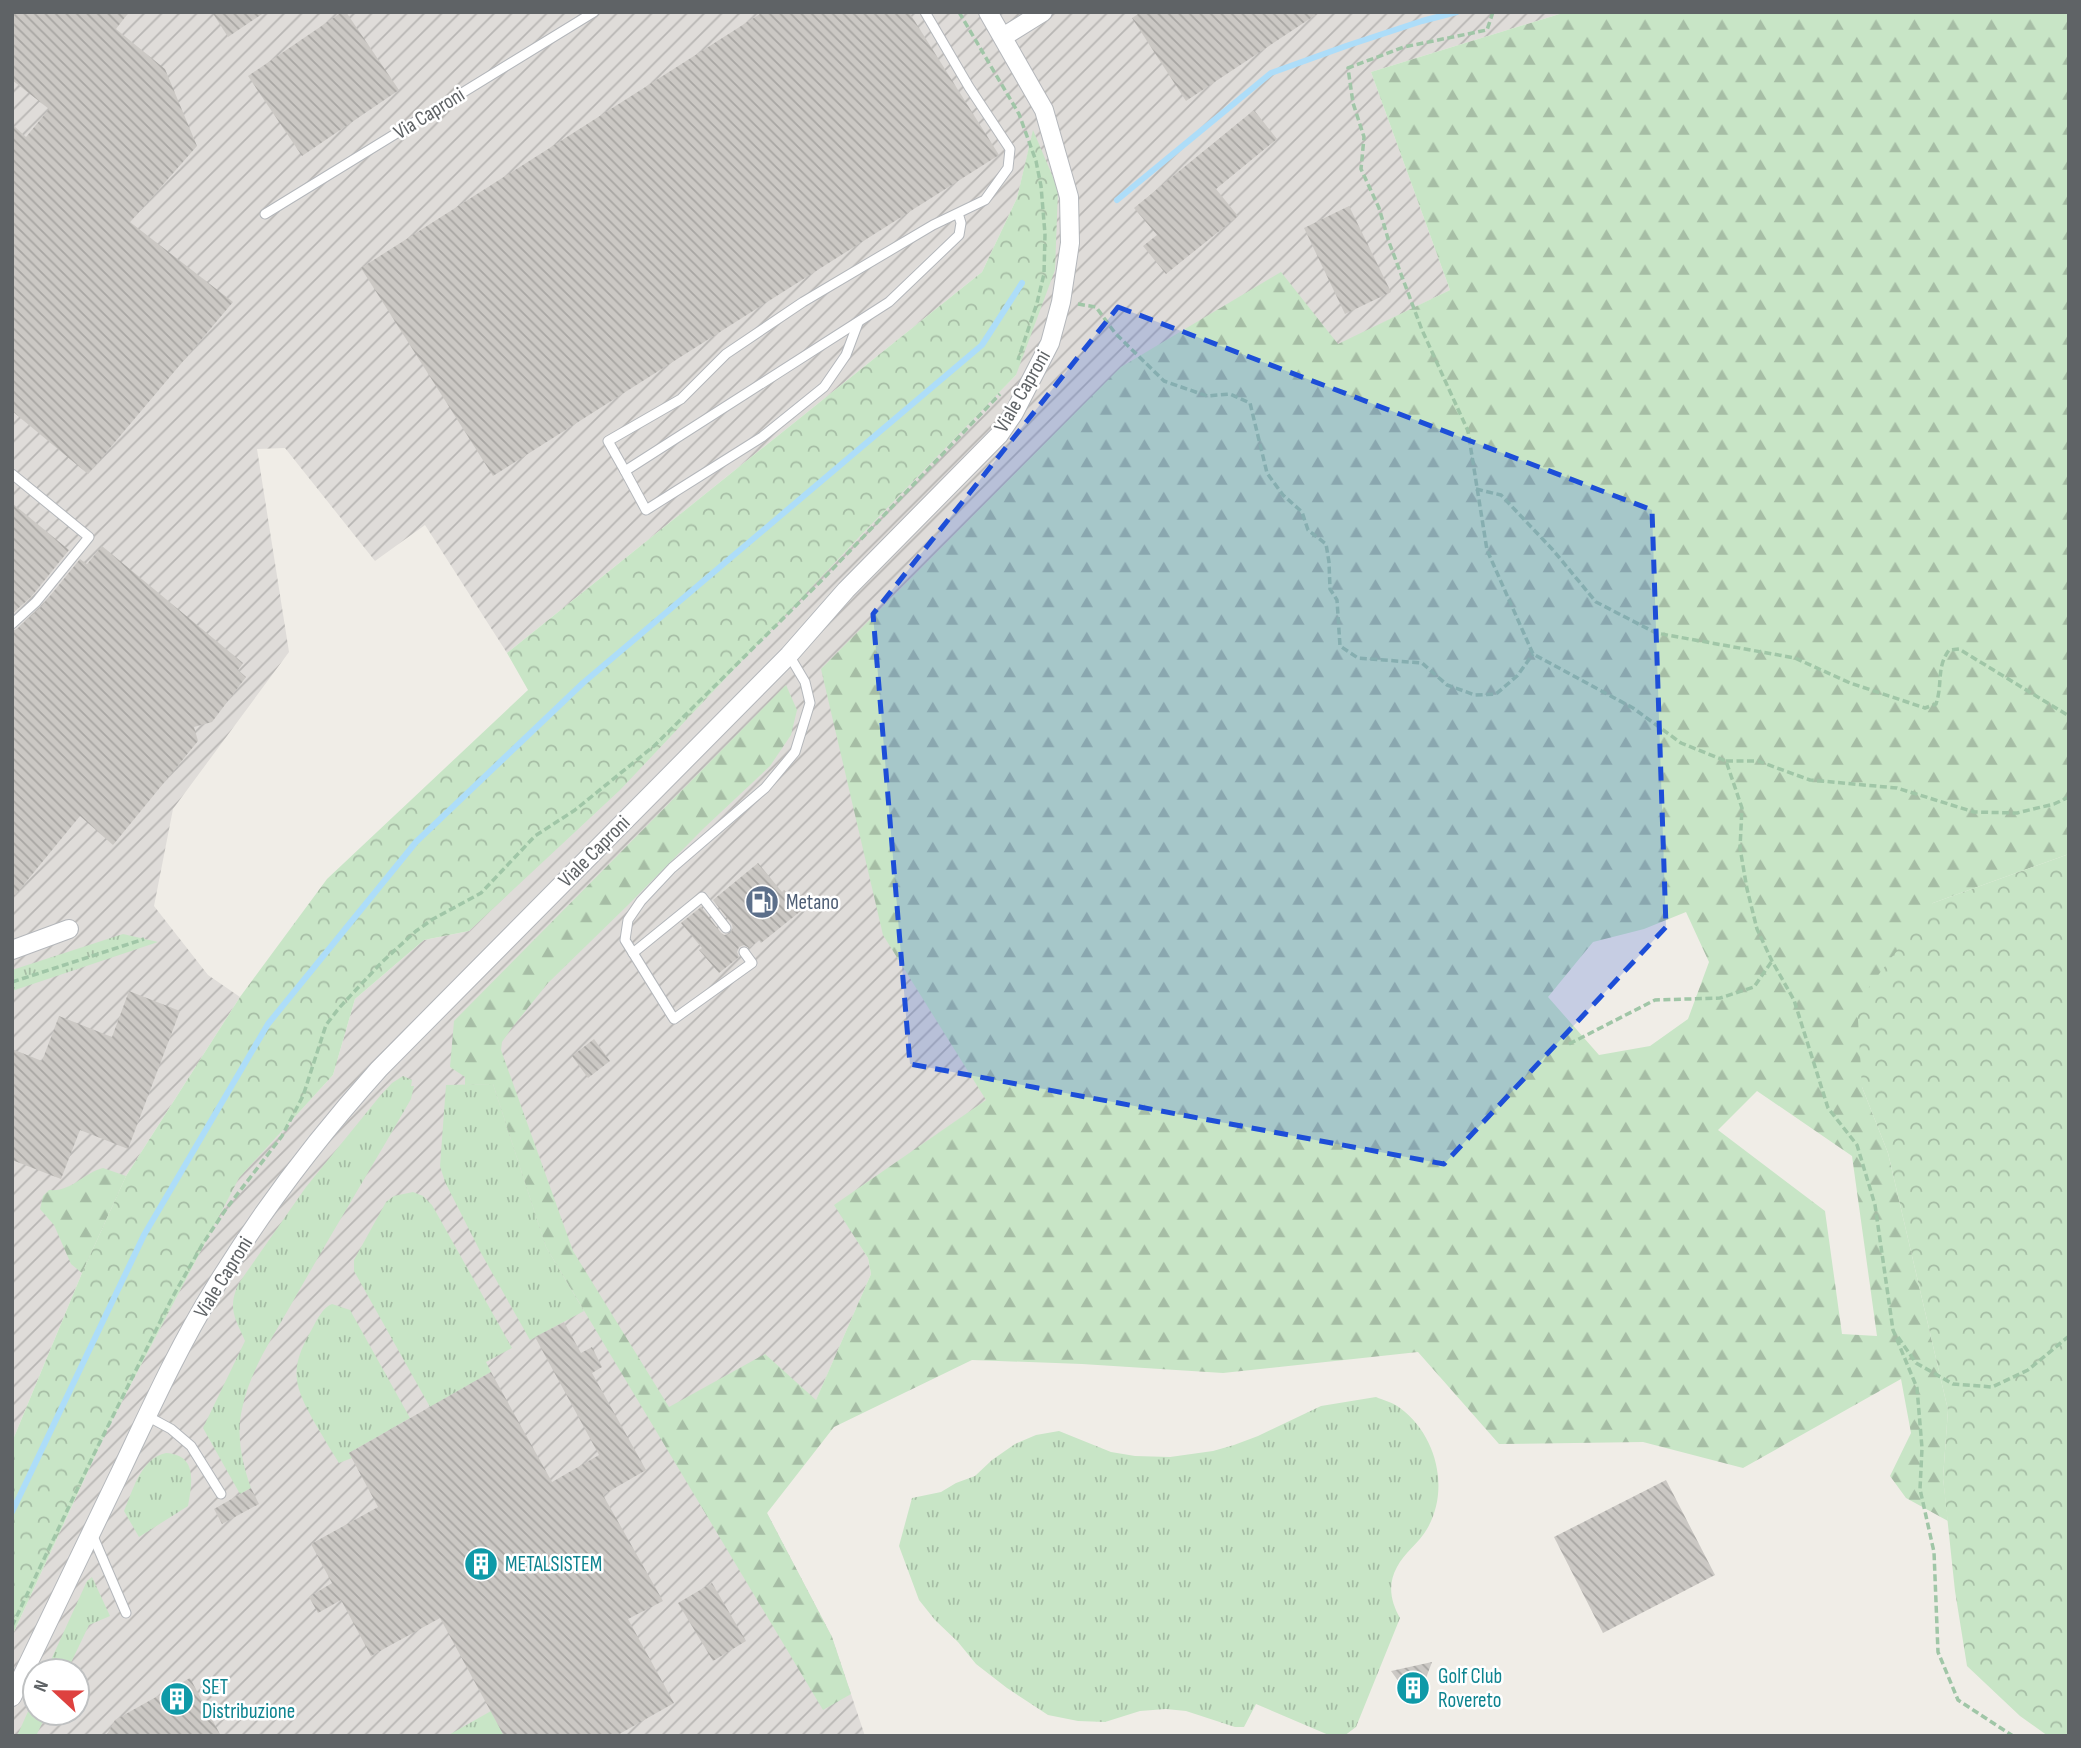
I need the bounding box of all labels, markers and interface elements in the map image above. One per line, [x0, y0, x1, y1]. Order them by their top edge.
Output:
street label: Via Caproni [389, 82, 469, 145]
street label: Viale Caproni [989, 346, 1056, 437]
street label: Viale Caproni [553, 810, 635, 892]
fuel station icon: Metano [743, 883, 781, 921]
place label: Metano [786, 890, 839, 915]
street label: Viale Caproni [189, 1232, 258, 1322]
building icon: METALSISTEM [462, 1545, 500, 1583]
place label: METALSISTEM [505, 1552, 602, 1577]
north arrow [21, 1657, 91, 1727]
place label: Golf Club Rovereto [1438, 1664, 1502, 1713]
building icon: Golf Club Rovereto [1394, 1669, 1432, 1707]
place label: SET Distribuzione [202, 1675, 295, 1724]
text: N [29, 1677, 54, 1695]
building icon: SET Distribuzione [158, 1680, 196, 1718]

